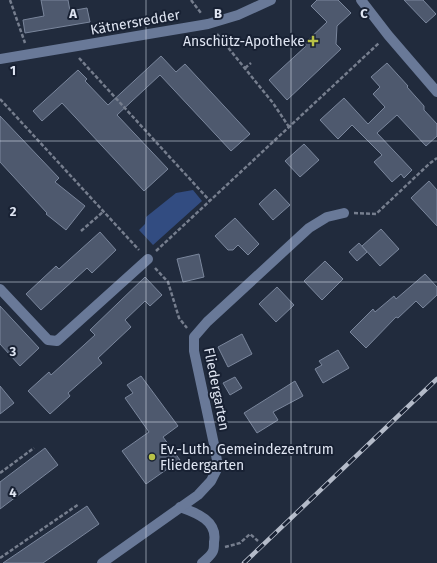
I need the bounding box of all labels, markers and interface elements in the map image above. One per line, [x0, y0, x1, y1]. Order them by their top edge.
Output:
text: A [68, 6, 77, 21]
street label: Kätnersredder [89, 6, 182, 39]
text: B [214, 6, 222, 21]
text: C [360, 6, 368, 21]
place label: Anschütz-Apotheke [183, 33, 305, 50]
marker: Anschütz-Apotheke [308, 36, 318, 46]
text: 1 [10, 63, 16, 78]
text: 2 [10, 204, 17, 219]
text: 3 [9, 344, 17, 359]
street label: Fliedergarten [200, 346, 233, 432]
place label: Ev.-Luth. Gemeindezentrum Fliedergarten [160, 441, 334, 474]
marker: Ev.-Luth. Gemeindezentrum Fliedergarten [147, 452, 157, 462]
text: 4 [9, 485, 17, 500]

